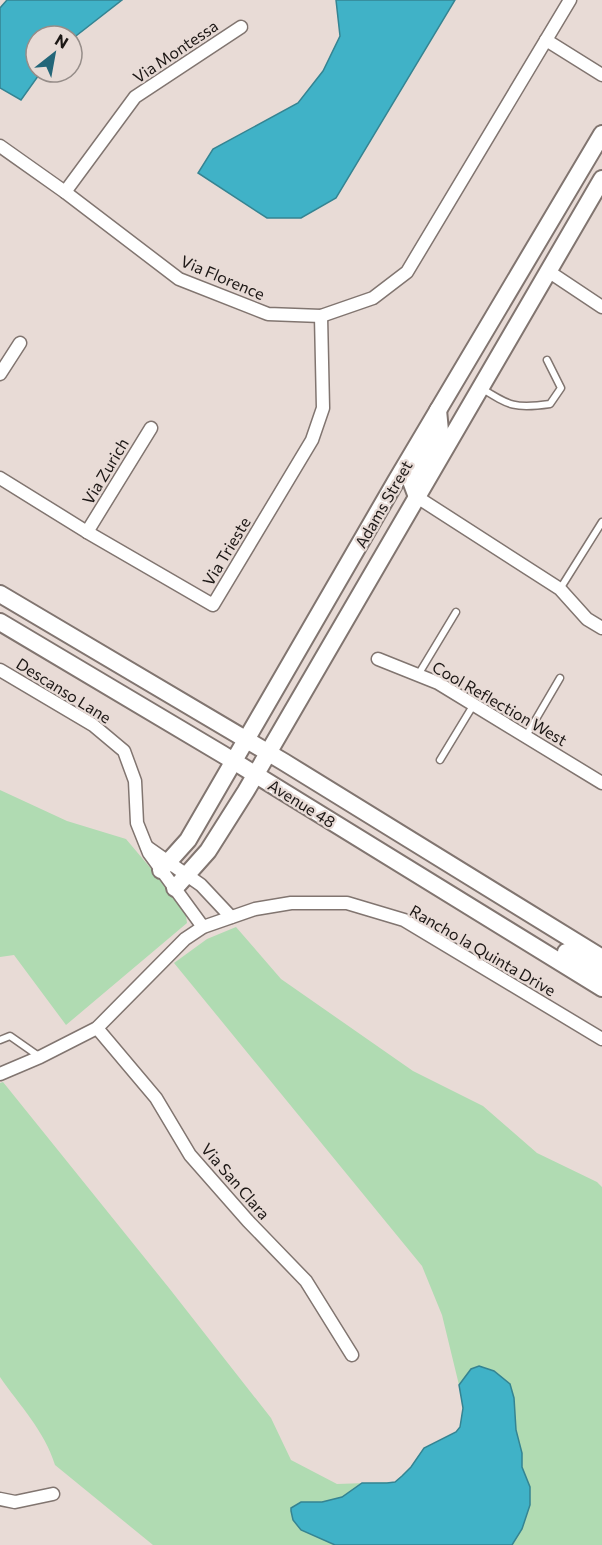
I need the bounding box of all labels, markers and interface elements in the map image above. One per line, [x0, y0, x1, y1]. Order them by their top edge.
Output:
street label: Via Montessa [129, 16, 221, 86]
north arrow [24, 24, 84, 84]
text: N [52, 29, 72, 52]
street label: Via Florence [178, 251, 268, 303]
street label: Via Zurich [78, 434, 132, 508]
street label: Adams Street [350, 457, 416, 551]
street label: Via Trieste [198, 513, 254, 589]
street label: Descanso Lane [13, 653, 115, 727]
street label: Cool Reflection West [429, 657, 571, 750]
street label: Avenue 48 [265, 775, 339, 831]
street label: Rancho la Quinta Drive [407, 900, 559, 1000]
street label: Via San Clara [198, 1139, 274, 1223]

